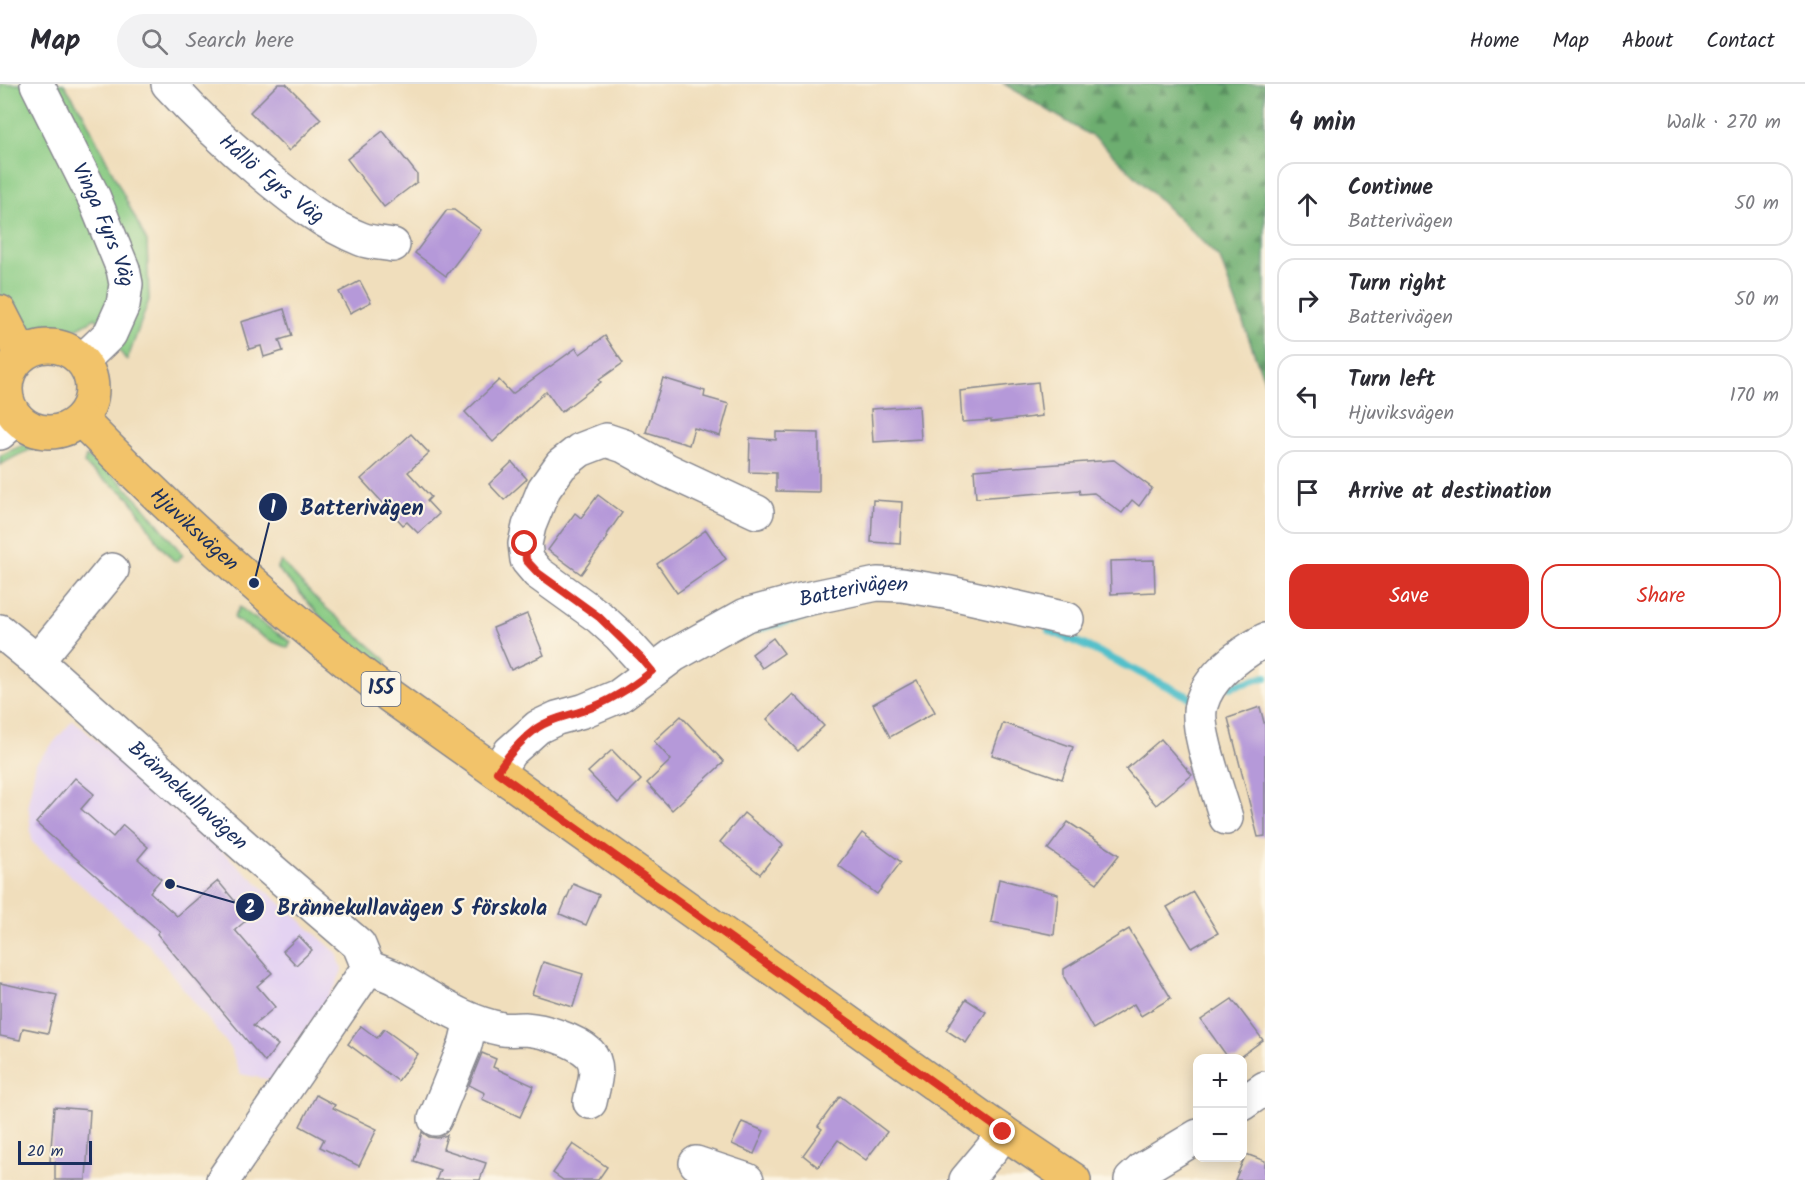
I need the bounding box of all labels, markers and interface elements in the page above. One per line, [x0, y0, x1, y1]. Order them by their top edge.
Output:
search box [117, 14, 537, 68]
text: Map [30, 19, 81, 64]
text: Search here [186, 24, 294, 59]
icon: search [138, 25, 171, 58]
text: Home [1470, 25, 1519, 58]
text: Map [1552, 25, 1589, 58]
text: About [1622, 25, 1673, 58]
text: Contact [1706, 25, 1775, 58]
text: 4 min [1289, 102, 1356, 144]
text: Walk · 270 m [1666, 107, 1781, 139]
street label: Hållö Fyrs Väg [211, 126, 331, 233]
street label: Vinga Fyrs Väg [63, 157, 143, 290]
text: Continue [1348, 171, 1433, 206]
icon: ahead [1291, 188, 1324, 221]
text: 50 m [1734, 188, 1779, 220]
text: Batterivägen [1348, 206, 1453, 238]
text: Turn right [1348, 267, 1446, 302]
icon: right [1291, 284, 1324, 317]
text: 50 m [1734, 284, 1779, 316]
text: Batterivägen [1348, 302, 1453, 334]
text: Turn left [1348, 363, 1435, 398]
icon: left [1291, 380, 1324, 413]
text: 170 m [1730, 380, 1779, 412]
text: Hjuviksvägen [1348, 398, 1454, 430]
text: Arrive at destination [1348, 475, 1551, 510]
icon: arrive [1291, 476, 1324, 509]
street label: Hjuviksvägen [142, 480, 246, 580]
callout: Batterivägen [258, 487, 436, 527]
text: Batterivägen [300, 492, 424, 527]
text: 1 [270, 494, 276, 523]
route start [511, 530, 537, 556]
button: Save [1289, 564, 1529, 629]
button: Share [1541, 564, 1781, 629]
street label: Batterivägen [796, 567, 911, 616]
road number: 155 [362, 672, 400, 706]
street label: Brännekullavägen [120, 733, 255, 859]
callout: Brännekullavägen 5 förskola [235, 887, 560, 927]
text: Brännekullavägen 5 förskola [277, 892, 547, 927]
text: 2 [245, 894, 255, 923]
map controls [1193, 1054, 1247, 1162]
button: + [1193, 1054, 1247, 1108]
button: − [1193, 1108, 1247, 1162]
route end [989, 1118, 1015, 1144]
scale bar [18, 1138, 92, 1166]
text: 20 m [27, 1139, 63, 1164]

